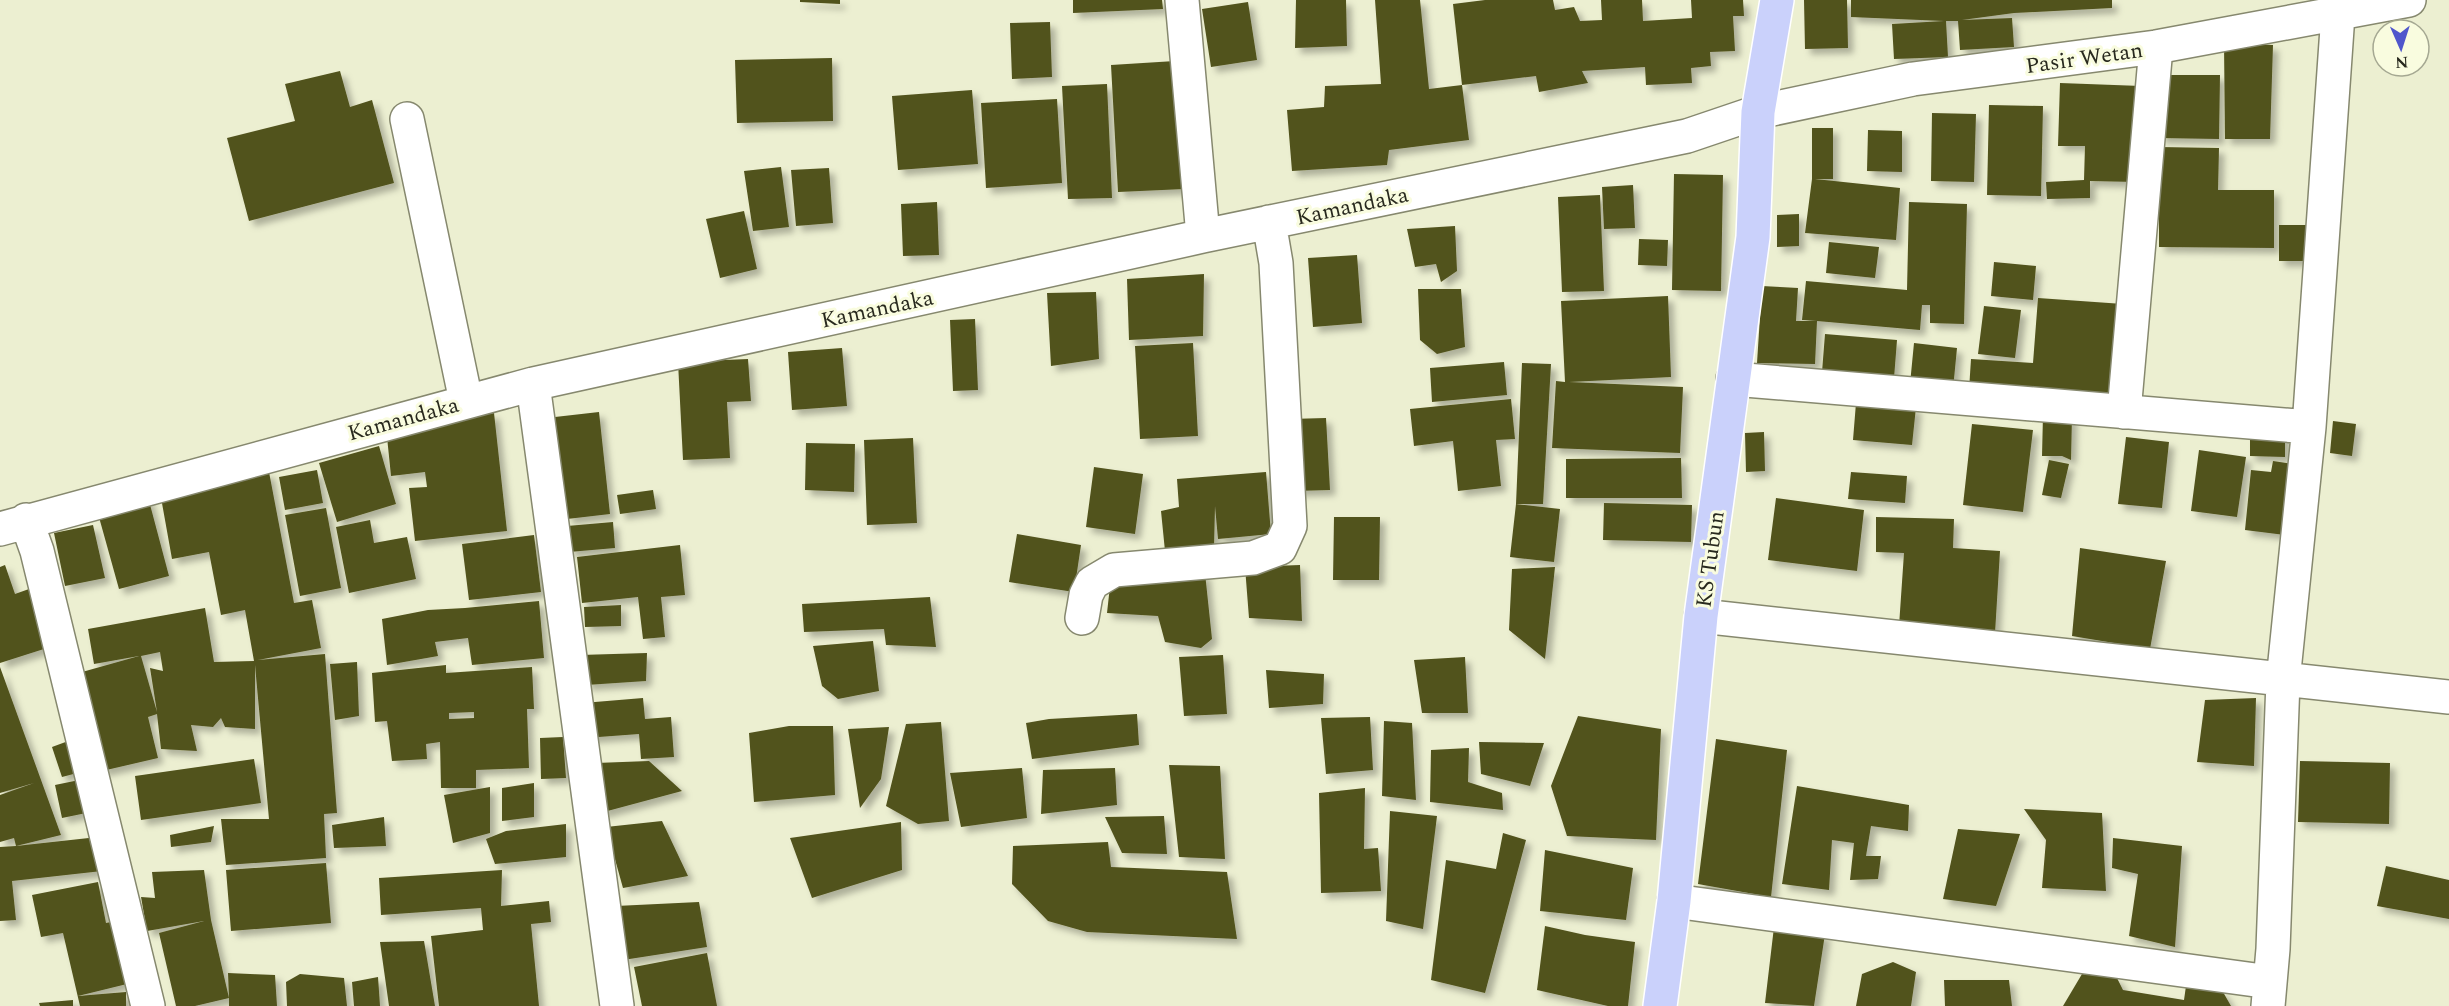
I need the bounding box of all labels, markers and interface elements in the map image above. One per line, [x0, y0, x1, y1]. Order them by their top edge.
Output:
north arrow [2371, 18, 2431, 78]
street label: Pasir Wetan [2023, 34, 2145, 83]
text: N [2395, 50, 2409, 74]
street label: Kamandaka [1293, 178, 1412, 234]
street label: Kamandaka [818, 281, 937, 337]
street label: Kamandaka [344, 389, 463, 450]
street label: KS Tubun [1687, 509, 1734, 610]

